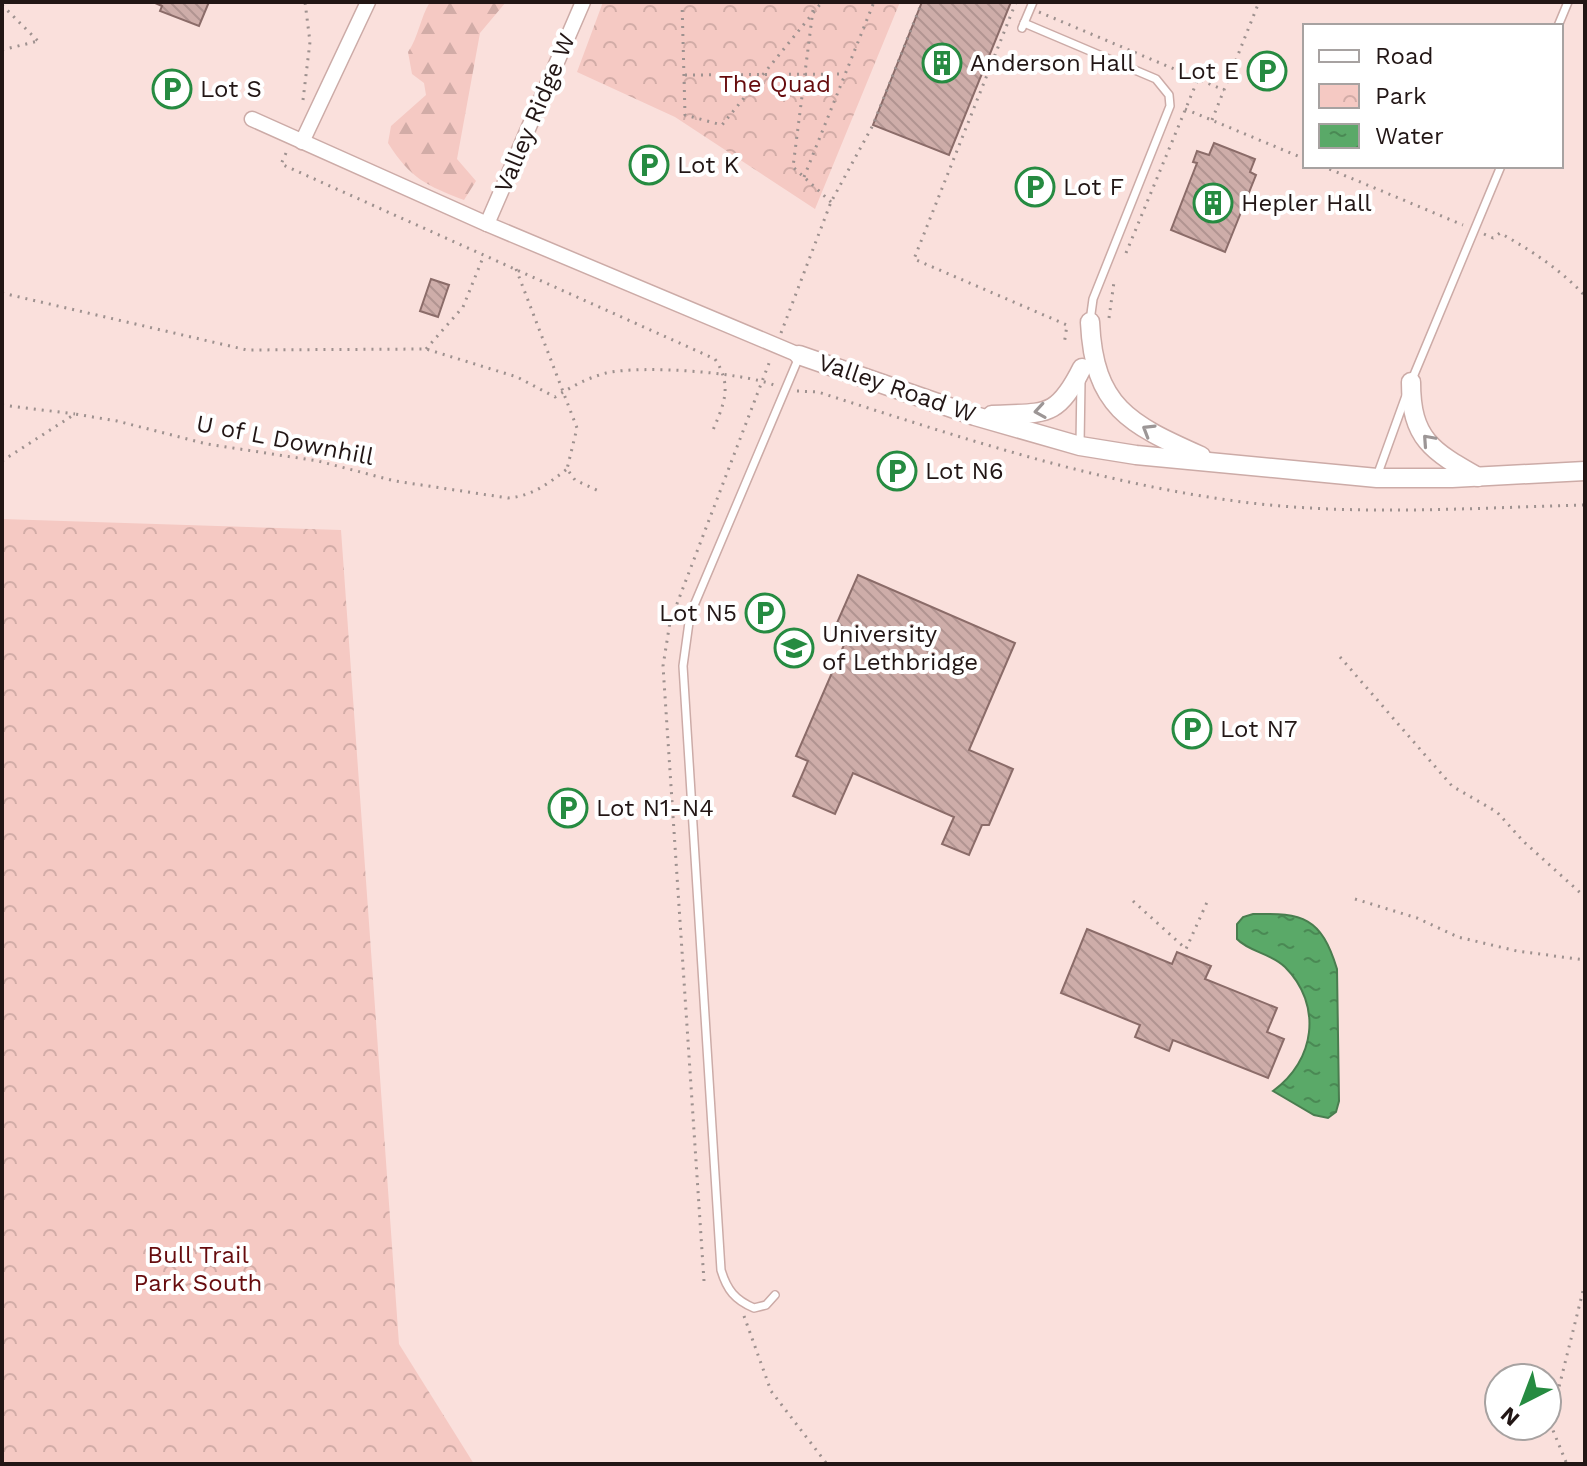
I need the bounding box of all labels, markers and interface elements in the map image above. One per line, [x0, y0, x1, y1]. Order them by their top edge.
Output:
legend [1303, 24, 1563, 168]
street label: Valley Ridge W [489, 29, 581, 197]
building icon: Anderson Hall [921, 42, 963, 84]
text: Road [1375, 42, 1434, 70]
place label: Anderson Hall [970, 49, 1135, 77]
parking icon: Lot E [1246, 50, 1288, 92]
place label: Lot E [1177, 57, 1239, 85]
parking icon: Lot S [151, 68, 193, 110]
park label: The Quad [719, 70, 831, 98]
place label: Lot S [200, 75, 262, 103]
text: Park [1375, 82, 1427, 110]
text: Water [1375, 122, 1444, 150]
parking icon: Lot K [628, 144, 670, 186]
place label: Lot K [677, 151, 739, 179]
parking icon: Lot F [1014, 166, 1056, 208]
place label: Lot F [1063, 173, 1124, 201]
building icon: Hepler Hall [1192, 182, 1234, 224]
place label: Hepler Hall [1241, 189, 1372, 217]
street label: Valley Road W [814, 348, 980, 428]
one-way arrow [1033, 402, 1046, 419]
street label: U of L Downhill [194, 409, 377, 471]
one-way arrow [1142, 425, 1157, 440]
one-way arrow [1422, 435, 1437, 449]
parking icon: Lot N6 [876, 450, 918, 492]
place label: Lot N6 [925, 457, 1004, 485]
parking icon: Lot N5 [744, 592, 786, 634]
place label: Lot N5 [659, 599, 737, 627]
place label: University of Lethbridge [822, 620, 978, 676]
school or university icon: University of Lethbridge [773, 627, 815, 669]
parking icon: Lot N7 [1171, 708, 1213, 750]
place label: Lot N7 [1220, 715, 1298, 743]
parking icon: Lot N1-N4 [547, 787, 589, 829]
place label: Lot N1-N4 [596, 794, 714, 822]
park label: Bull Trail Park South [134, 1241, 262, 1297]
north arrow [1483, 1362, 1563, 1442]
text: N [1496, 1402, 1524, 1431]

